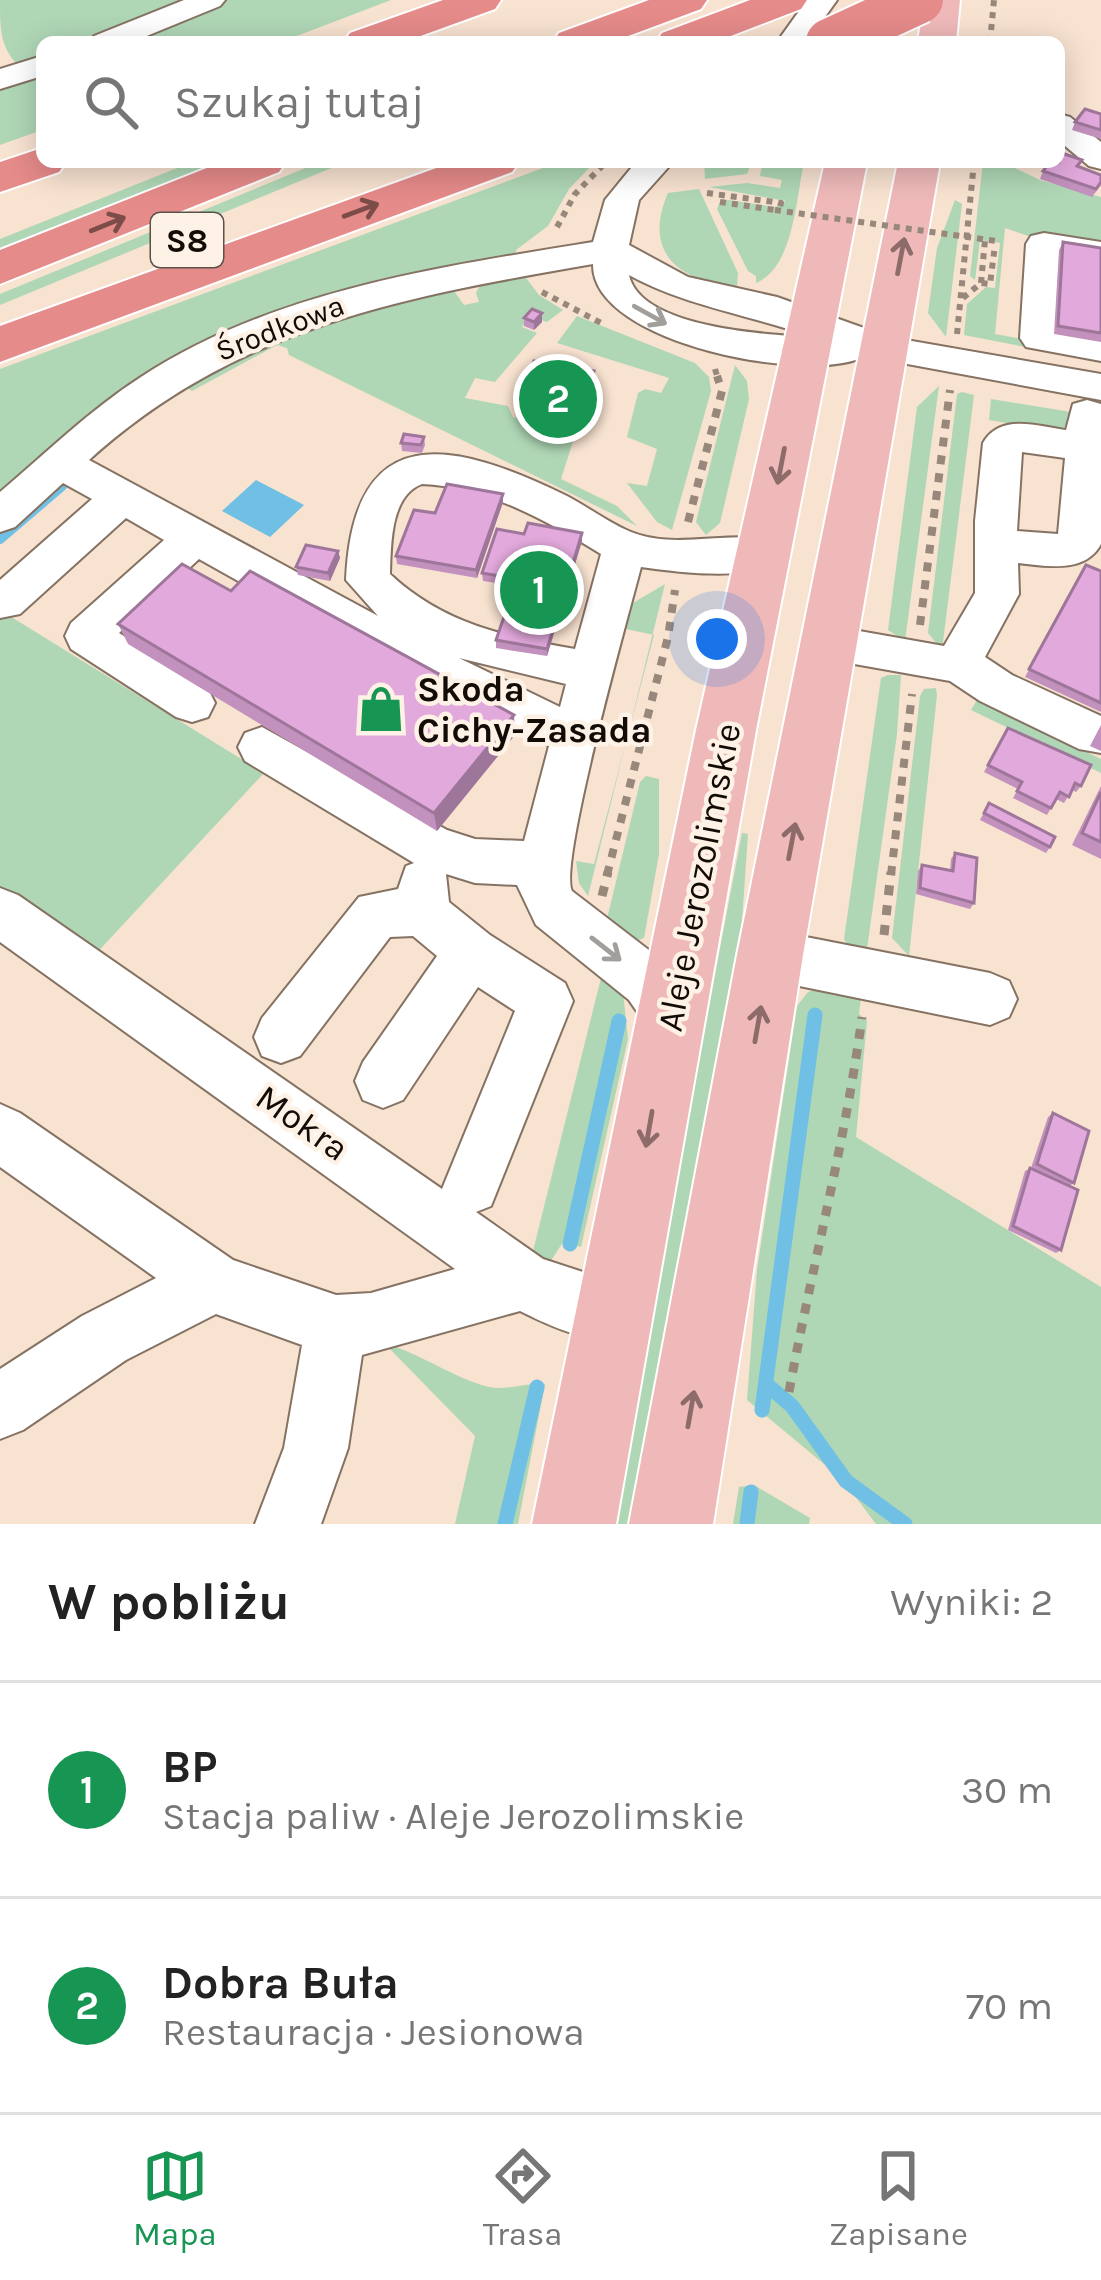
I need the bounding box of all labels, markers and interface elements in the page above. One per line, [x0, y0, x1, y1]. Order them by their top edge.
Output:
search box [36, 36, 1065, 168]
icon: search [78, 69, 144, 135]
text: Szukaj tutaj [174, 76, 425, 128]
one-way arrow [342, 198, 379, 219]
one-way arrow [89, 212, 126, 233]
road number: S8 [151, 213, 223, 267]
one-way arrow [891, 237, 913, 276]
street label: Środkowa [211, 287, 349, 369]
one-way arrow [632, 304, 667, 327]
pin: 2 [519, 354, 597, 444]
one-way arrow [769, 445, 791, 484]
pin: 1 [500, 545, 578, 635]
your location [687, 609, 747, 669]
place label: Skoda Cichy-Zasada [417, 668, 652, 752]
shop icon: Skoda Cichy-Zasada [356, 684, 406, 734]
street label: Aleje Jerozolimskie [649, 720, 749, 1035]
one-way arrow [782, 822, 804, 861]
one-way arrow [589, 935, 621, 962]
one-way arrow [747, 1006, 770, 1045]
street label: Mokra [248, 1076, 357, 1170]
one-way arrow [637, 1109, 659, 1148]
one-way arrow [681, 1390, 703, 1429]
text: W pobliżu [48, 1572, 290, 1632]
text: Wyniki: 2 [890, 1579, 1053, 1625]
text: BP [162, 1741, 217, 1793]
text: 1 [80, 1767, 94, 1813]
text: 30 m [961, 1767, 1053, 1813]
text: Stacja paliw · Aleje Jerozolimskie [162, 1793, 744, 1839]
text: Dobra Buła [162, 1957, 399, 2009]
text: 2 [75, 1983, 99, 2029]
text: 70 m [966, 1983, 1053, 2029]
text: Restauracja · Jesionowa [162, 2009, 585, 2055]
tab: Mapa [133, 2143, 217, 2253]
tab: Trasa [483, 2143, 563, 2253]
tab: Zapisane [829, 2143, 968, 2253]

